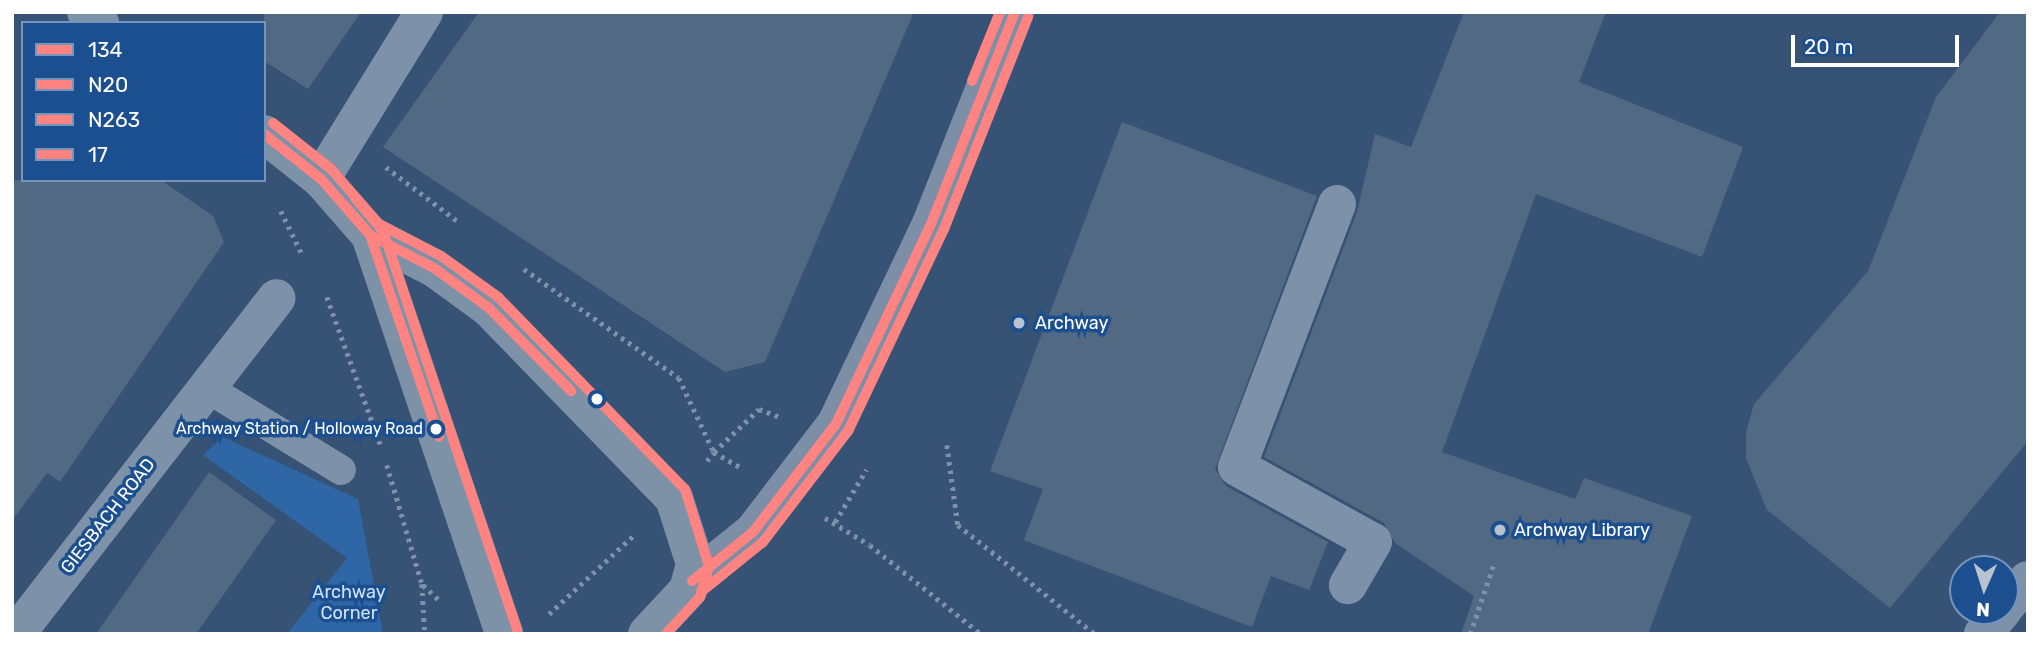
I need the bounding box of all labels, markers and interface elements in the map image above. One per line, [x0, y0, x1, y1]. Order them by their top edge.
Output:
legend [21, 21, 266, 182]
scale bar [1795, 21, 1963, 65]
text: 20 m [1804, 34, 1853, 59]
text: 134 [88, 37, 123, 62]
text: N20 [88, 72, 128, 97]
text: N263 [88, 107, 140, 132]
text: 17 [88, 142, 108, 167]
place label: Archway [1035, 312, 1108, 334]
marker: Archway [1009, 313, 1029, 333]
unlabelled marker [590, 392, 604, 406]
place label: Archway Station / Holloway Road [175, 419, 423, 439]
marker: Archway Station / Holloway Road [429, 422, 443, 436]
street label: GIESBACH ROAD [56, 454, 160, 578]
place label: Archway Library [1514, 519, 1650, 541]
marker: Archway Library [1492, 522, 1508, 538]
north arrow [1949, 555, 2019, 625]
park label: Archway Corner [312, 582, 386, 624]
text: N [1976, 598, 1990, 621]

